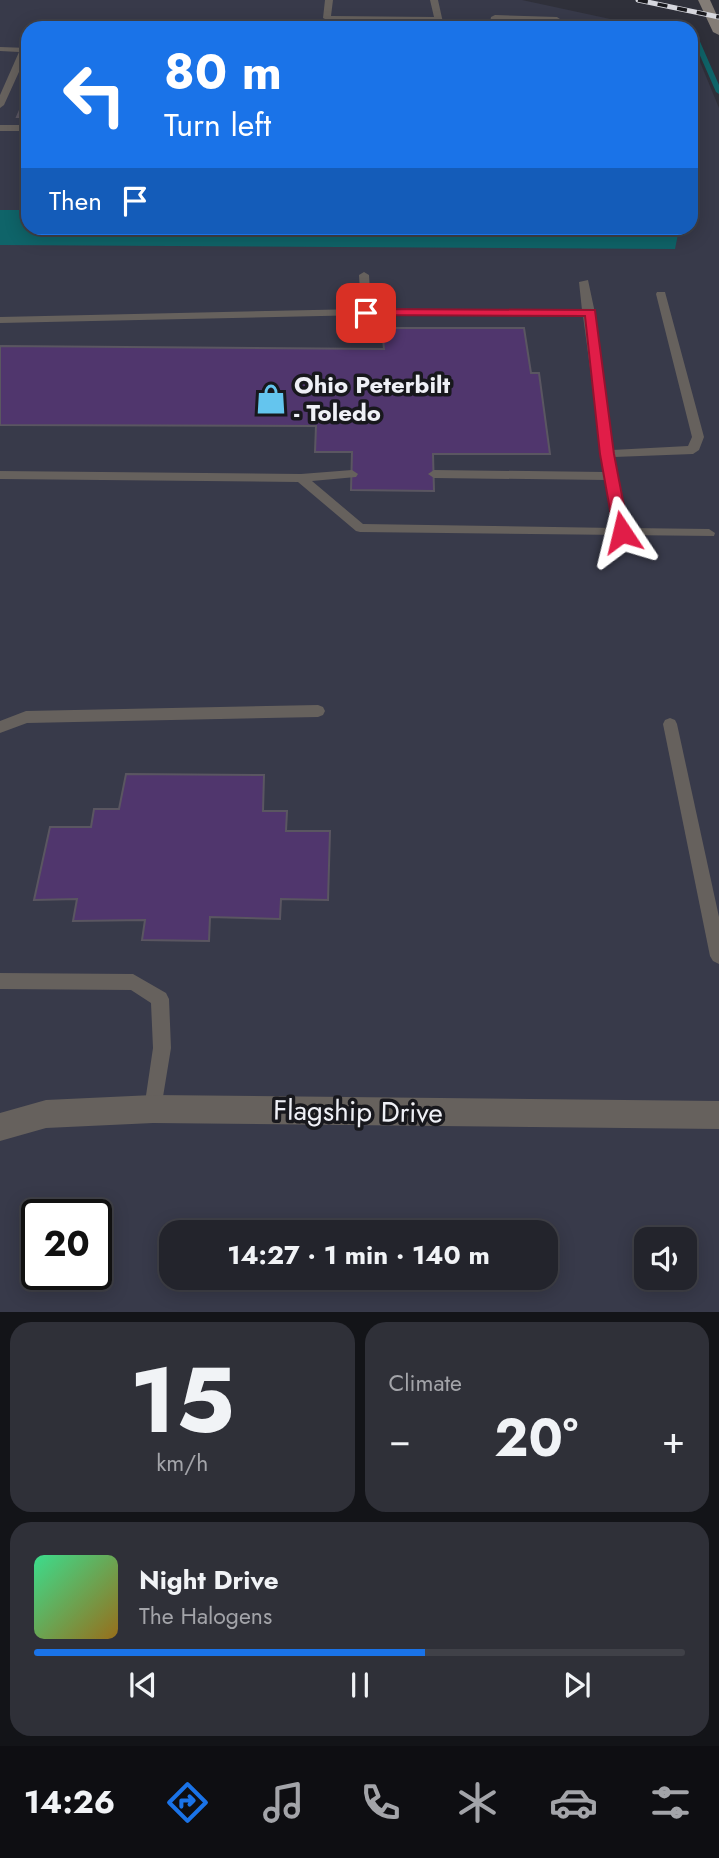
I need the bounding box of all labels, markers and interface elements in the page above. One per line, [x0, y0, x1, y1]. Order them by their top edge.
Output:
text: 80 m [164, 37, 282, 107]
icon: left [49, 49, 140, 140]
text: Turn left [164, 102, 271, 148]
text: Then [49, 182, 102, 220]
icon: arrive [116, 182, 154, 220]
pin [336, 283, 396, 343]
icon: arrive [347, 294, 385, 332]
place label: Ohio Peterbilt - Toledo [294, 367, 450, 430]
shop icon: Ohio Peterbilt - Toledo [254, 382, 288, 416]
position arrow [585, 495, 659, 569]
street label: Flagship Drive [273, 1090, 443, 1133]
speed limit sign: 20 [21, 1199, 112, 1290]
map controls [634, 1227, 697, 1290]
button: sound [634, 1227, 697, 1290]
text: 14:27 · 1 min · 140 m [227, 1236, 490, 1274]
text: 15 [130, 1335, 235, 1466]
text: Climate [389, 1366, 462, 1400]
text: 20° [494, 1400, 578, 1476]
text: − [389, 1412, 411, 1467]
text: + [662, 1412, 685, 1467]
text: km/h [156, 1446, 208, 1480]
text: Night Drive [139, 1561, 279, 1599]
text: The Halogens [139, 1599, 272, 1633]
icon: previous [124, 1666, 162, 1704]
icon: pause [341, 1666, 379, 1704]
icon: next [558, 1666, 596, 1704]
icon: directions [163, 1778, 212, 1827]
icon: music [259, 1778, 308, 1827]
icon: phone [356, 1778, 405, 1827]
icon: climate [453, 1778, 502, 1827]
icon: car [549, 1778, 598, 1827]
icon: filters [646, 1778, 695, 1827]
text: 14:26 [24, 1779, 115, 1825]

